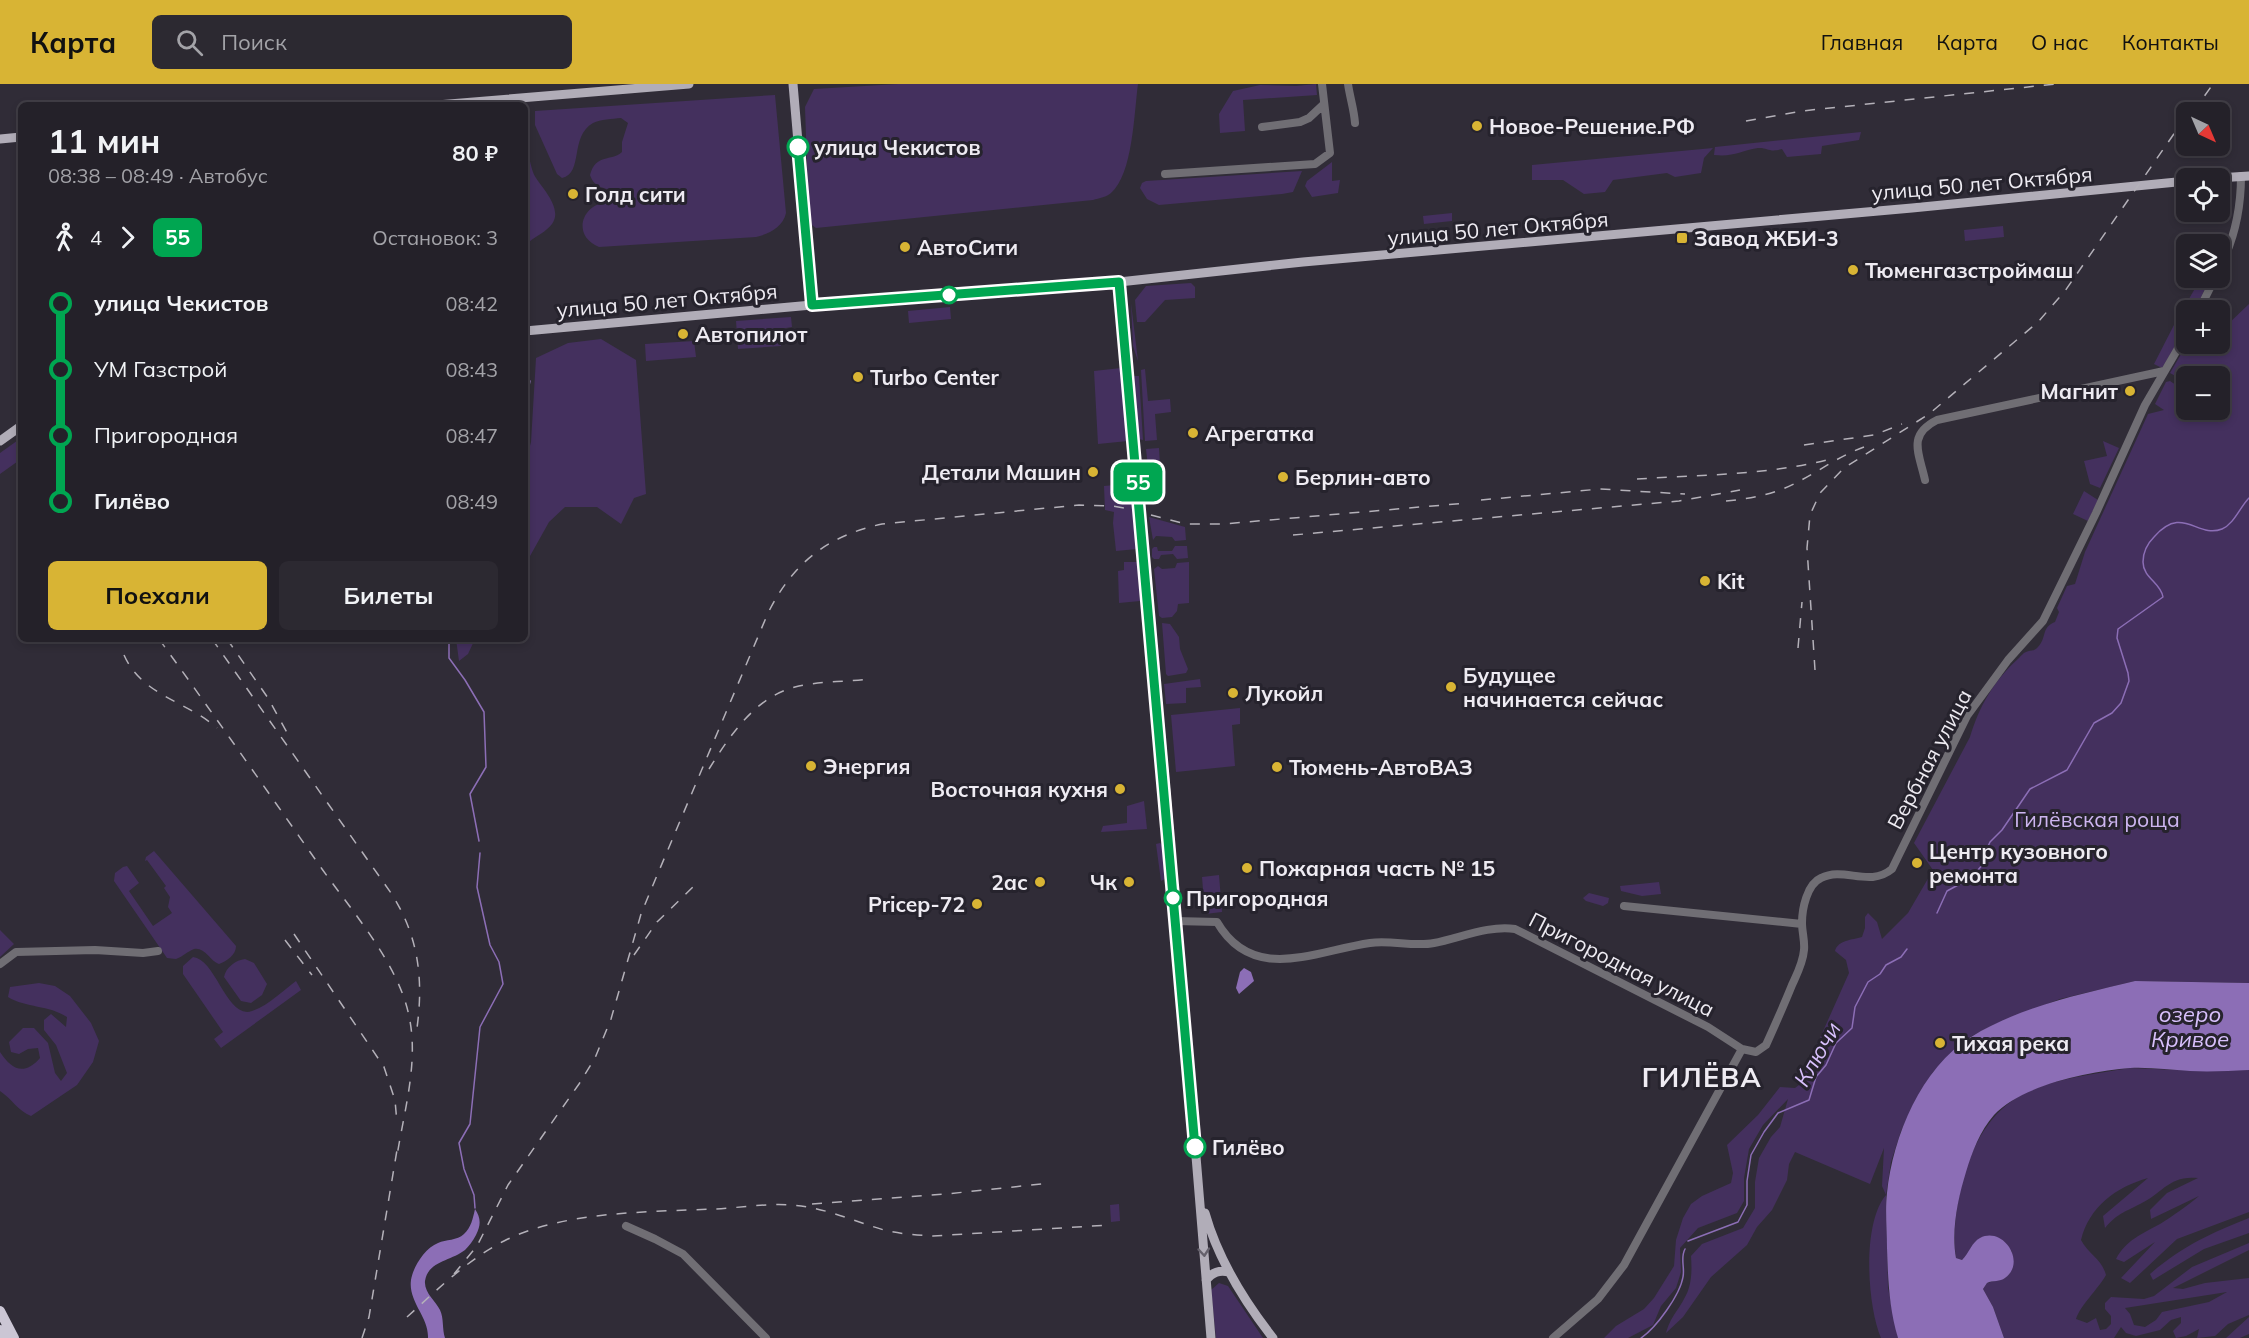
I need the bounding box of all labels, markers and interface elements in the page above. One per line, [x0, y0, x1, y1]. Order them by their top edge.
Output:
search box [152, 15, 572, 69]
text: Карта [30, 25, 116, 60]
icon: search [173, 26, 206, 59]
text: Поиск [221, 28, 287, 56]
text: Главная [1821, 29, 1903, 55]
text: Карта [1936, 29, 1998, 55]
text: О нас [2031, 29, 2089, 55]
text: Контакты [2122, 29, 2219, 55]
north arrow [2176, 102, 2230, 156]
map controls [2176, 102, 2230, 420]
place label: Новое-Решение.РФ [1489, 113, 1695, 139]
marker: Новое-Решение.РФ [1470, 119, 1484, 133]
text: 11 мин [48, 120, 160, 161]
place label: улица Чекистов [814, 134, 981, 160]
marker: улица Чекистов [787, 136, 809, 158]
text: 80 ₽ [452, 139, 498, 167]
street label: улица 50 лет Октября [1871, 160, 2093, 206]
text: 08:38 – 08:49 · Автобус [48, 163, 268, 188]
button: locate [2176, 168, 2230, 222]
place label: Голд сити [585, 181, 686, 207]
marker: Голд сити [566, 187, 580, 201]
street label: улица 50 лет Октября [1387, 205, 1609, 251]
icon: walk [48, 221, 81, 254]
icon: forward [111, 221, 144, 254]
text: 55 [165, 224, 190, 250]
text: 4 [90, 225, 102, 250]
text: Остановок: 3 [372, 225, 498, 250]
place label: Завод ЖБИ-3 [1694, 225, 1839, 251]
marker: Завод ЖБИ-3 [1675, 231, 1689, 245]
place label: АвтоСити [917, 234, 1018, 260]
button: layers [2176, 234, 2230, 288]
marker: АвтоСити [898, 240, 912, 254]
place label: Тюменгазстроймаш [1865, 257, 2073, 283]
marker: Тюменгазстроймаш [1846, 263, 1860, 277]
street label: улица 50 лет Октября [556, 277, 778, 323]
unlabelled marker [940, 286, 958, 304]
text: улица Чекистов [94, 289, 269, 317]
text: 08:42 [445, 291, 498, 316]
button: + [2176, 300, 2230, 354]
place label: Автопилот [695, 321, 808, 347]
marker: Автопилот [676, 327, 690, 341]
text: УМ Газстрой [94, 355, 227, 383]
text: 08:43 [445, 357, 498, 382]
place label: Turbo Center [870, 364, 1000, 390]
button: − [2176, 366, 2230, 420]
marker: Turbo Center [851, 370, 865, 384]
place label: Магнит [2041, 378, 2119, 404]
marker: Магнит [2123, 384, 2137, 398]
place label: Агрегатка [1205, 420, 1314, 446]
text: Пригородная [94, 421, 238, 449]
text: 08:47 [445, 423, 498, 448]
marker: Агрегатка [1186, 426, 1200, 440]
place label: Детали Машин [922, 459, 1081, 485]
line badge: 55 [1111, 462, 1165, 502]
place label: Берлин-авто [1295, 464, 1431, 490]
marker: Детали Машин [1086, 465, 1100, 479]
text: 55 [1125, 469, 1151, 495]
marker: Берлин-авто [1276, 470, 1290, 484]
text: Гилёво [94, 487, 170, 515]
text: 08:49 [445, 489, 498, 514]
button: Поехали [48, 561, 267, 630]
button: Билеты [279, 561, 498, 630]
place label: Kit [1717, 568, 1744, 594]
marker: Kit [1698, 574, 1712, 588]
place label: Будущее начинается сейчас [1463, 662, 1663, 712]
place label: Лукойл [1245, 680, 1323, 706]
marker: Будущее начинается сейчас [1444, 680, 1458, 694]
street label: Вербная улица [1881, 685, 1977, 833]
marker: Лукойл [1226, 686, 1240, 700]
place label: Энергия [823, 753, 910, 779]
place label: Тюмень-АвтоВАЗ [1289, 754, 1472, 780]
marker: Энергия [804, 759, 818, 773]
marker: Тюмень-АвтоВАЗ [1270, 760, 1284, 774]
place label: Восточная кухня [931, 776, 1108, 802]
marker: Восточная кухня [1113, 782, 1127, 796]
park label: Гилёвская роща [2014, 806, 2180, 832]
place label: Центр кузовного ремонта [1929, 838, 2108, 888]
place label: Пожарная часть № 15 [1259, 855, 1495, 881]
marker: Центр кузовного ремонта [1910, 856, 1924, 870]
marker: Пожарная часть № 15 [1240, 861, 1254, 875]
place label: 2ас [991, 869, 1028, 895]
place label: Чк [1090, 869, 1118, 895]
marker: 2ас [1033, 875, 1047, 889]
marker: Чк [1122, 875, 1136, 889]
place label: Пригородная [1186, 885, 1329, 911]
marker: Пригородная [1164, 889, 1182, 907]
place label: Pricep-72 [868, 891, 965, 917]
marker: Pricep-72 [970, 897, 984, 911]
street label: Пригородная улица [1525, 906, 1719, 1022]
water label: озеро Кривое [2151, 1000, 2229, 1053]
water label: Ключи [1787, 1017, 1847, 1091]
place label: Тихая река [1952, 1030, 2069, 1056]
marker: Тихая река [1933, 1036, 1947, 1050]
district label: ГИЛЁВА [1642, 1060, 1762, 1094]
place label: Гилёво [1212, 1134, 1285, 1160]
marker: Гилёво [1184, 1136, 1206, 1158]
one-way arrow [1197, 1247, 1210, 1256]

